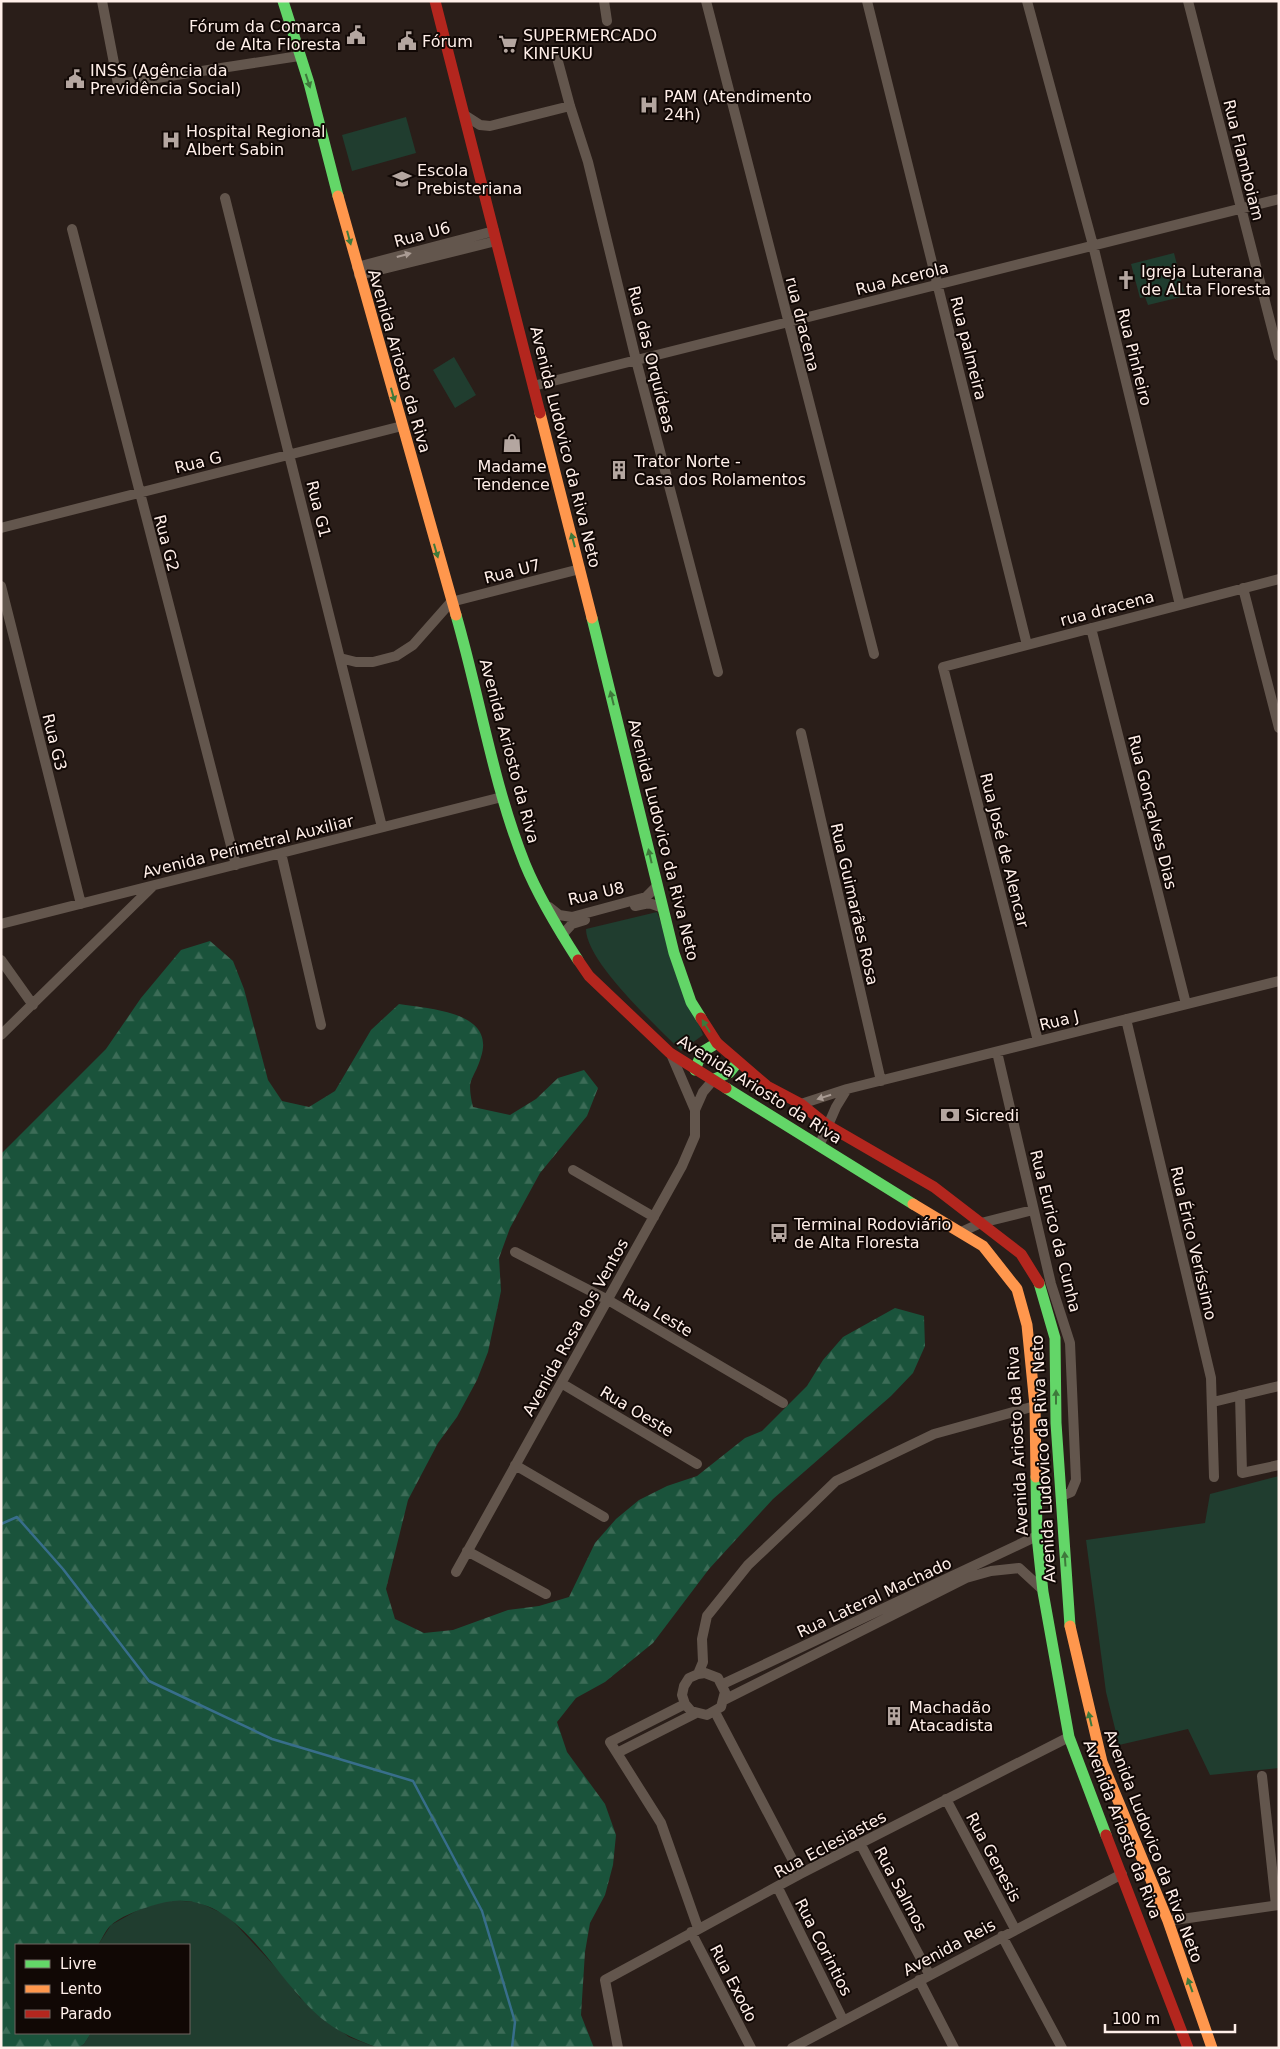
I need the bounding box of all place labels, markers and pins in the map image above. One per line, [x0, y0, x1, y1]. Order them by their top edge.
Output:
place label: Fórum da Comarca de Alta Floresta [189, 17, 341, 54]
public building icon: Fórum da Comarca de Alta Floresta [345, 24, 367, 46]
place label: SUPERMERCADO KINFUKU [523, 26, 657, 63]
public building icon: Fórum [396, 30, 418, 52]
place label: Fórum [422, 32, 473, 51]
supermarket icon: SUPERMERCADO KINFUKU [497, 33, 519, 55]
place label: INSS (Agência da Previdência Social) [90, 61, 241, 98]
public building icon: INSS (Agência da Previdência Social) [64, 68, 86, 90]
place label: PAM (Atendimento 24h) [664, 87, 812, 124]
hospital icon: PAM (Atendimento 24h) [638, 94, 660, 116]
place label: Hospital Regional Albert Sabin [186, 122, 325, 159]
hospital icon: Hospital Regional Albert Sabin [160, 129, 182, 151]
place label: Escola Prebisteriana [417, 161, 522, 198]
school or university icon: Escola Prebisteriana [391, 168, 413, 190]
place label: Igreja Luterana de ALta Floresta [1141, 262, 1271, 299]
church icon: Igreja Luterana de ALta Floresta [1115, 269, 1137, 291]
shop icon: Madame Tendence [501, 432, 523, 454]
place label: Trator Norte - Casa dos Rolamentos [633, 452, 806, 489]
place label: Madame Tendence [473, 457, 550, 494]
building icon: Trator Norte - Casa dos Rolamentos [608, 459, 630, 481]
bank icon: Sicredi [939, 1104, 961, 1126]
place label: Sicredi [965, 1106, 1019, 1125]
place label: Terminal Rodoviário de Alta Floresta [793, 1215, 951, 1252]
bus stop icon: Terminal Rodoviário de Alta Floresta [768, 1222, 790, 1244]
place label: Machadão Atacadista [909, 1698, 993, 1735]
building icon: Machadão Atacadista [883, 1705, 905, 1727]

